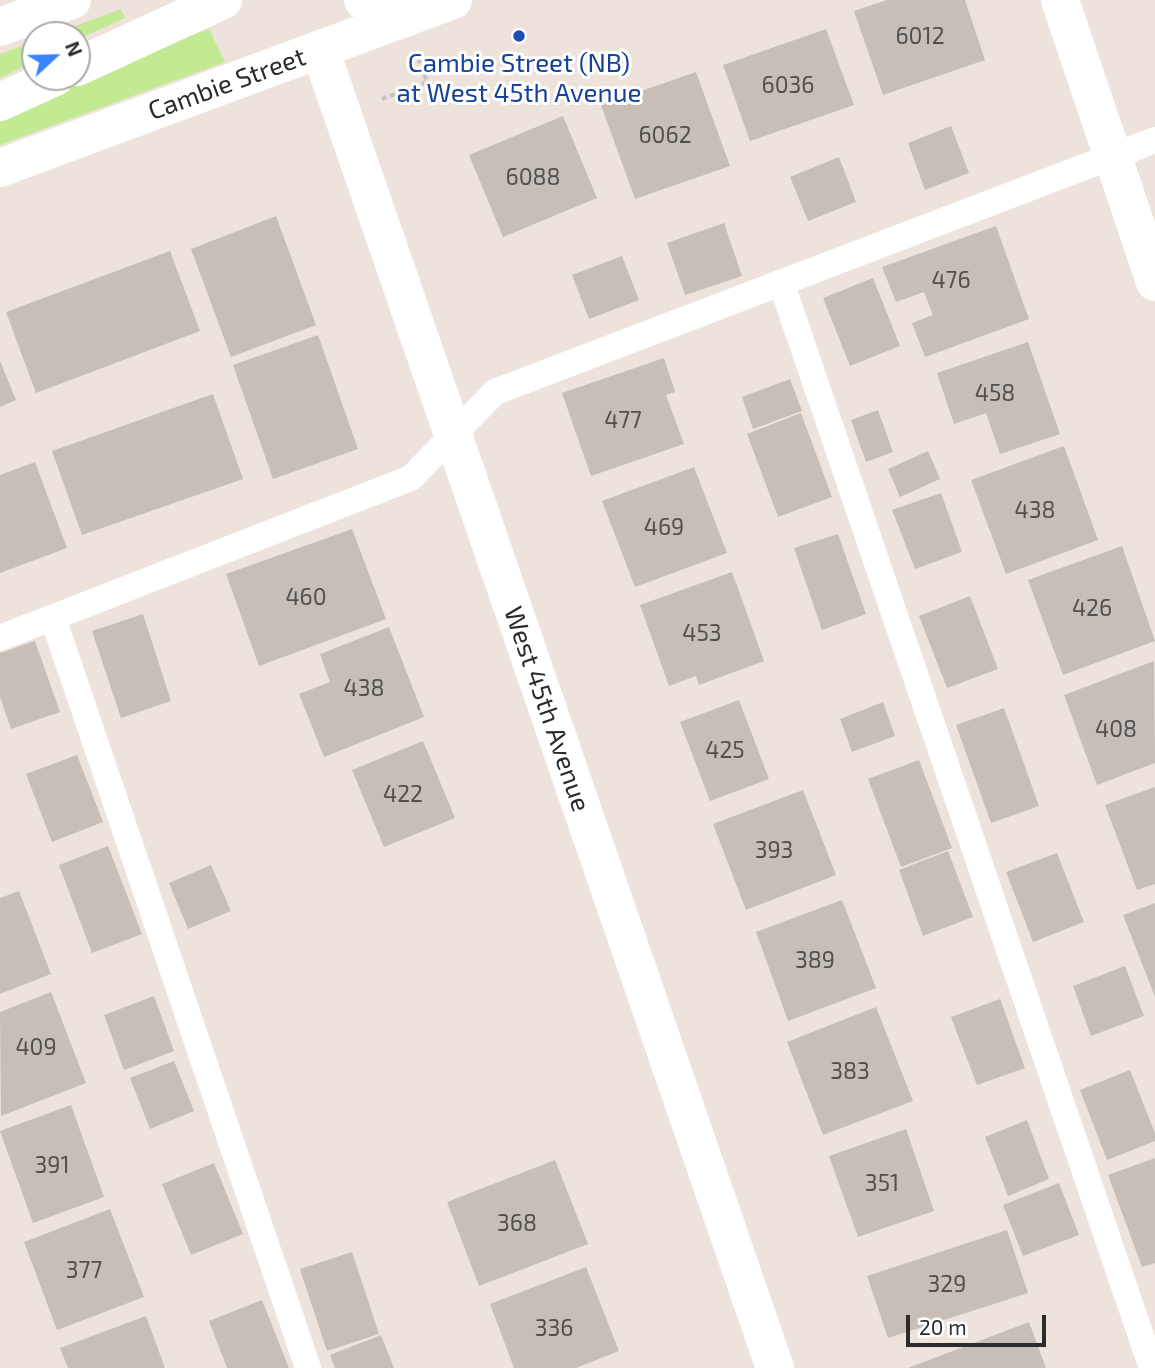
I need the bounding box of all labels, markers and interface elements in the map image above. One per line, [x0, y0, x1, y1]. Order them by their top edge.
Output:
north arrow [21, 21, 91, 91]
house number: 6012 [895, 22, 945, 50]
marker: Cambie Street (NB) at West 45th Avenue [511, 28, 527, 44]
text: N [61, 38, 87, 59]
street label: Cambie Street [144, 41, 310, 127]
place label: Cambie Street (NB) at West 45th Avenue [397, 47, 641, 108]
house number: 6036 [762, 71, 814, 99]
house number: 6062 [638, 121, 692, 149]
house number: 6088 [506, 163, 560, 191]
house number: 476 [931, 266, 971, 294]
house number: 458 [975, 379, 1015, 407]
house number: 477 [604, 406, 642, 434]
house number: 438 [1015, 496, 1055, 524]
house number: 469 [644, 513, 684, 541]
house number: 460 [285, 583, 327, 611]
house number: 426 [1072, 594, 1112, 622]
street label: West 45th Avenue [497, 602, 597, 816]
house number: 453 [682, 619, 722, 647]
house number: 438 [344, 674, 384, 702]
house number: 408 [1095, 715, 1137, 743]
house number: 425 [705, 736, 745, 764]
house number: 422 [383, 780, 423, 808]
house number: 393 [755, 836, 793, 864]
house number: 389 [795, 946, 835, 974]
house number: 409 [15, 1033, 57, 1061]
house number: 383 [830, 1057, 870, 1085]
house number: 391 [34, 1151, 70, 1179]
house number: 351 [865, 1169, 899, 1197]
house number: 368 [497, 1209, 537, 1237]
house number: 377 [66, 1256, 102, 1284]
house number: 329 [928, 1270, 966, 1298]
scale bar [910, 1302, 1050, 1346]
house number: 336 [535, 1314, 573, 1342]
text: 20 m [919, 1314, 967, 1339]

